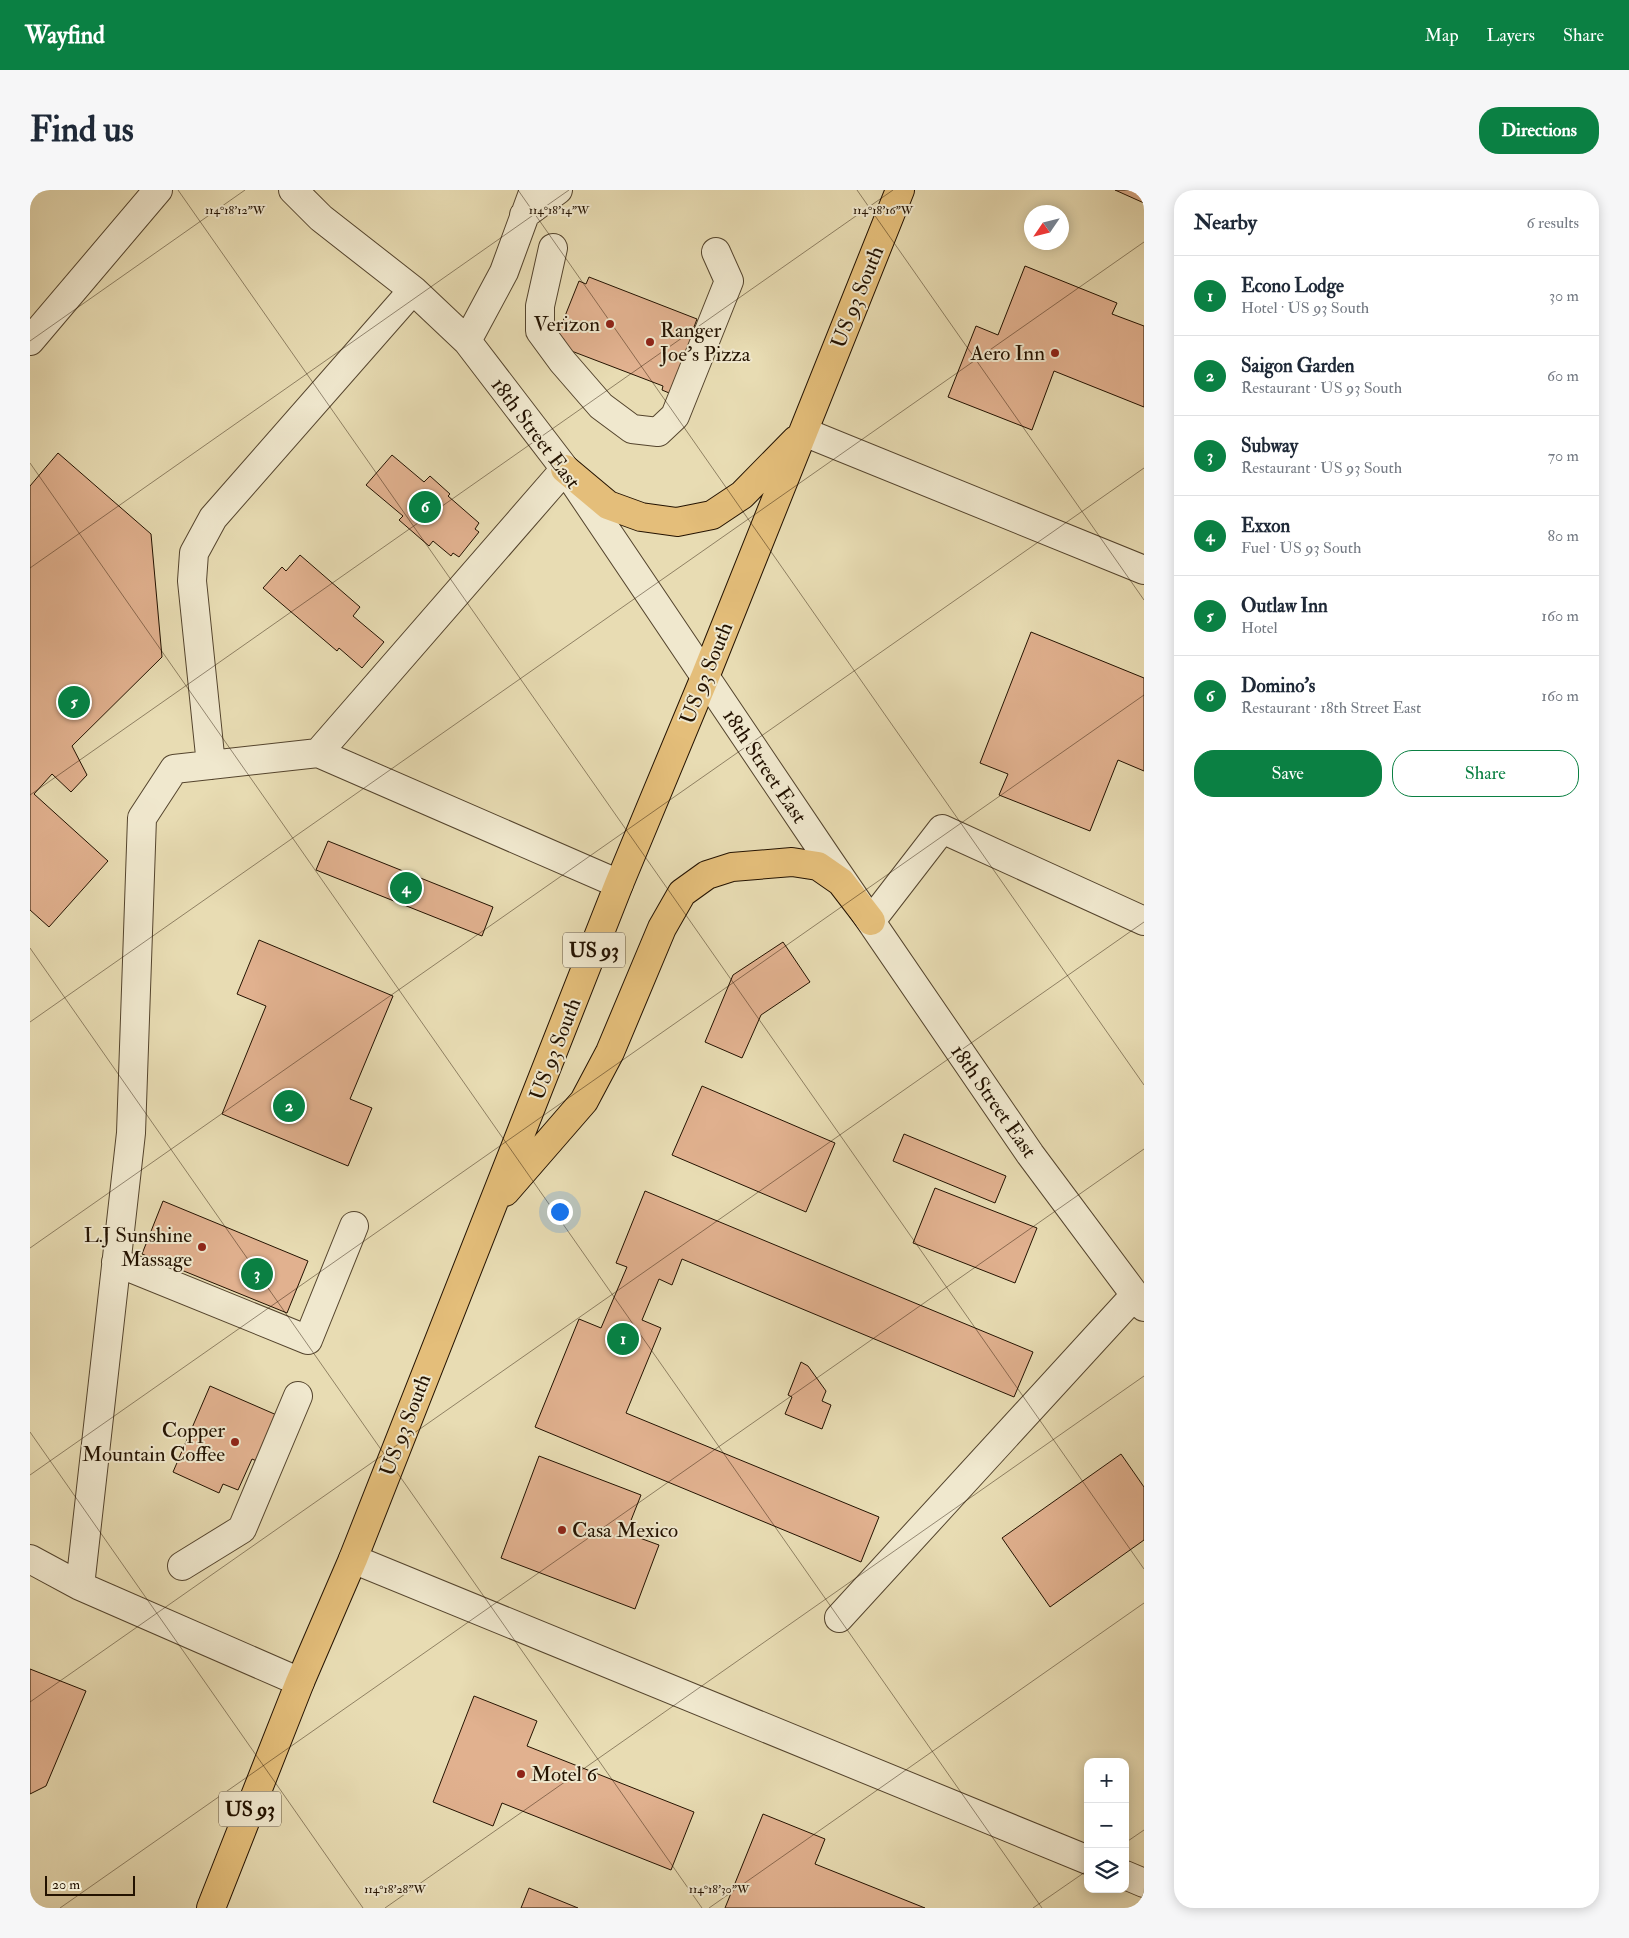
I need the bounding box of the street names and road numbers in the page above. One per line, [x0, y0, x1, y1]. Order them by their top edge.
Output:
street label: US 93 South [825, 242, 890, 352]
street label: 18th Street East [485, 372, 586, 494]
street label: US 93 South [674, 618, 739, 728]
street label: 18th Street East [716, 704, 813, 829]
road number: US 93 [563, 932, 625, 968]
street label: US 93 South [524, 994, 587, 1104]
street label: 18th Street East [945, 1039, 1043, 1163]
street label: US 93 South [374, 1370, 437, 1480]
road number: US 93 [219, 1792, 281, 1826]

